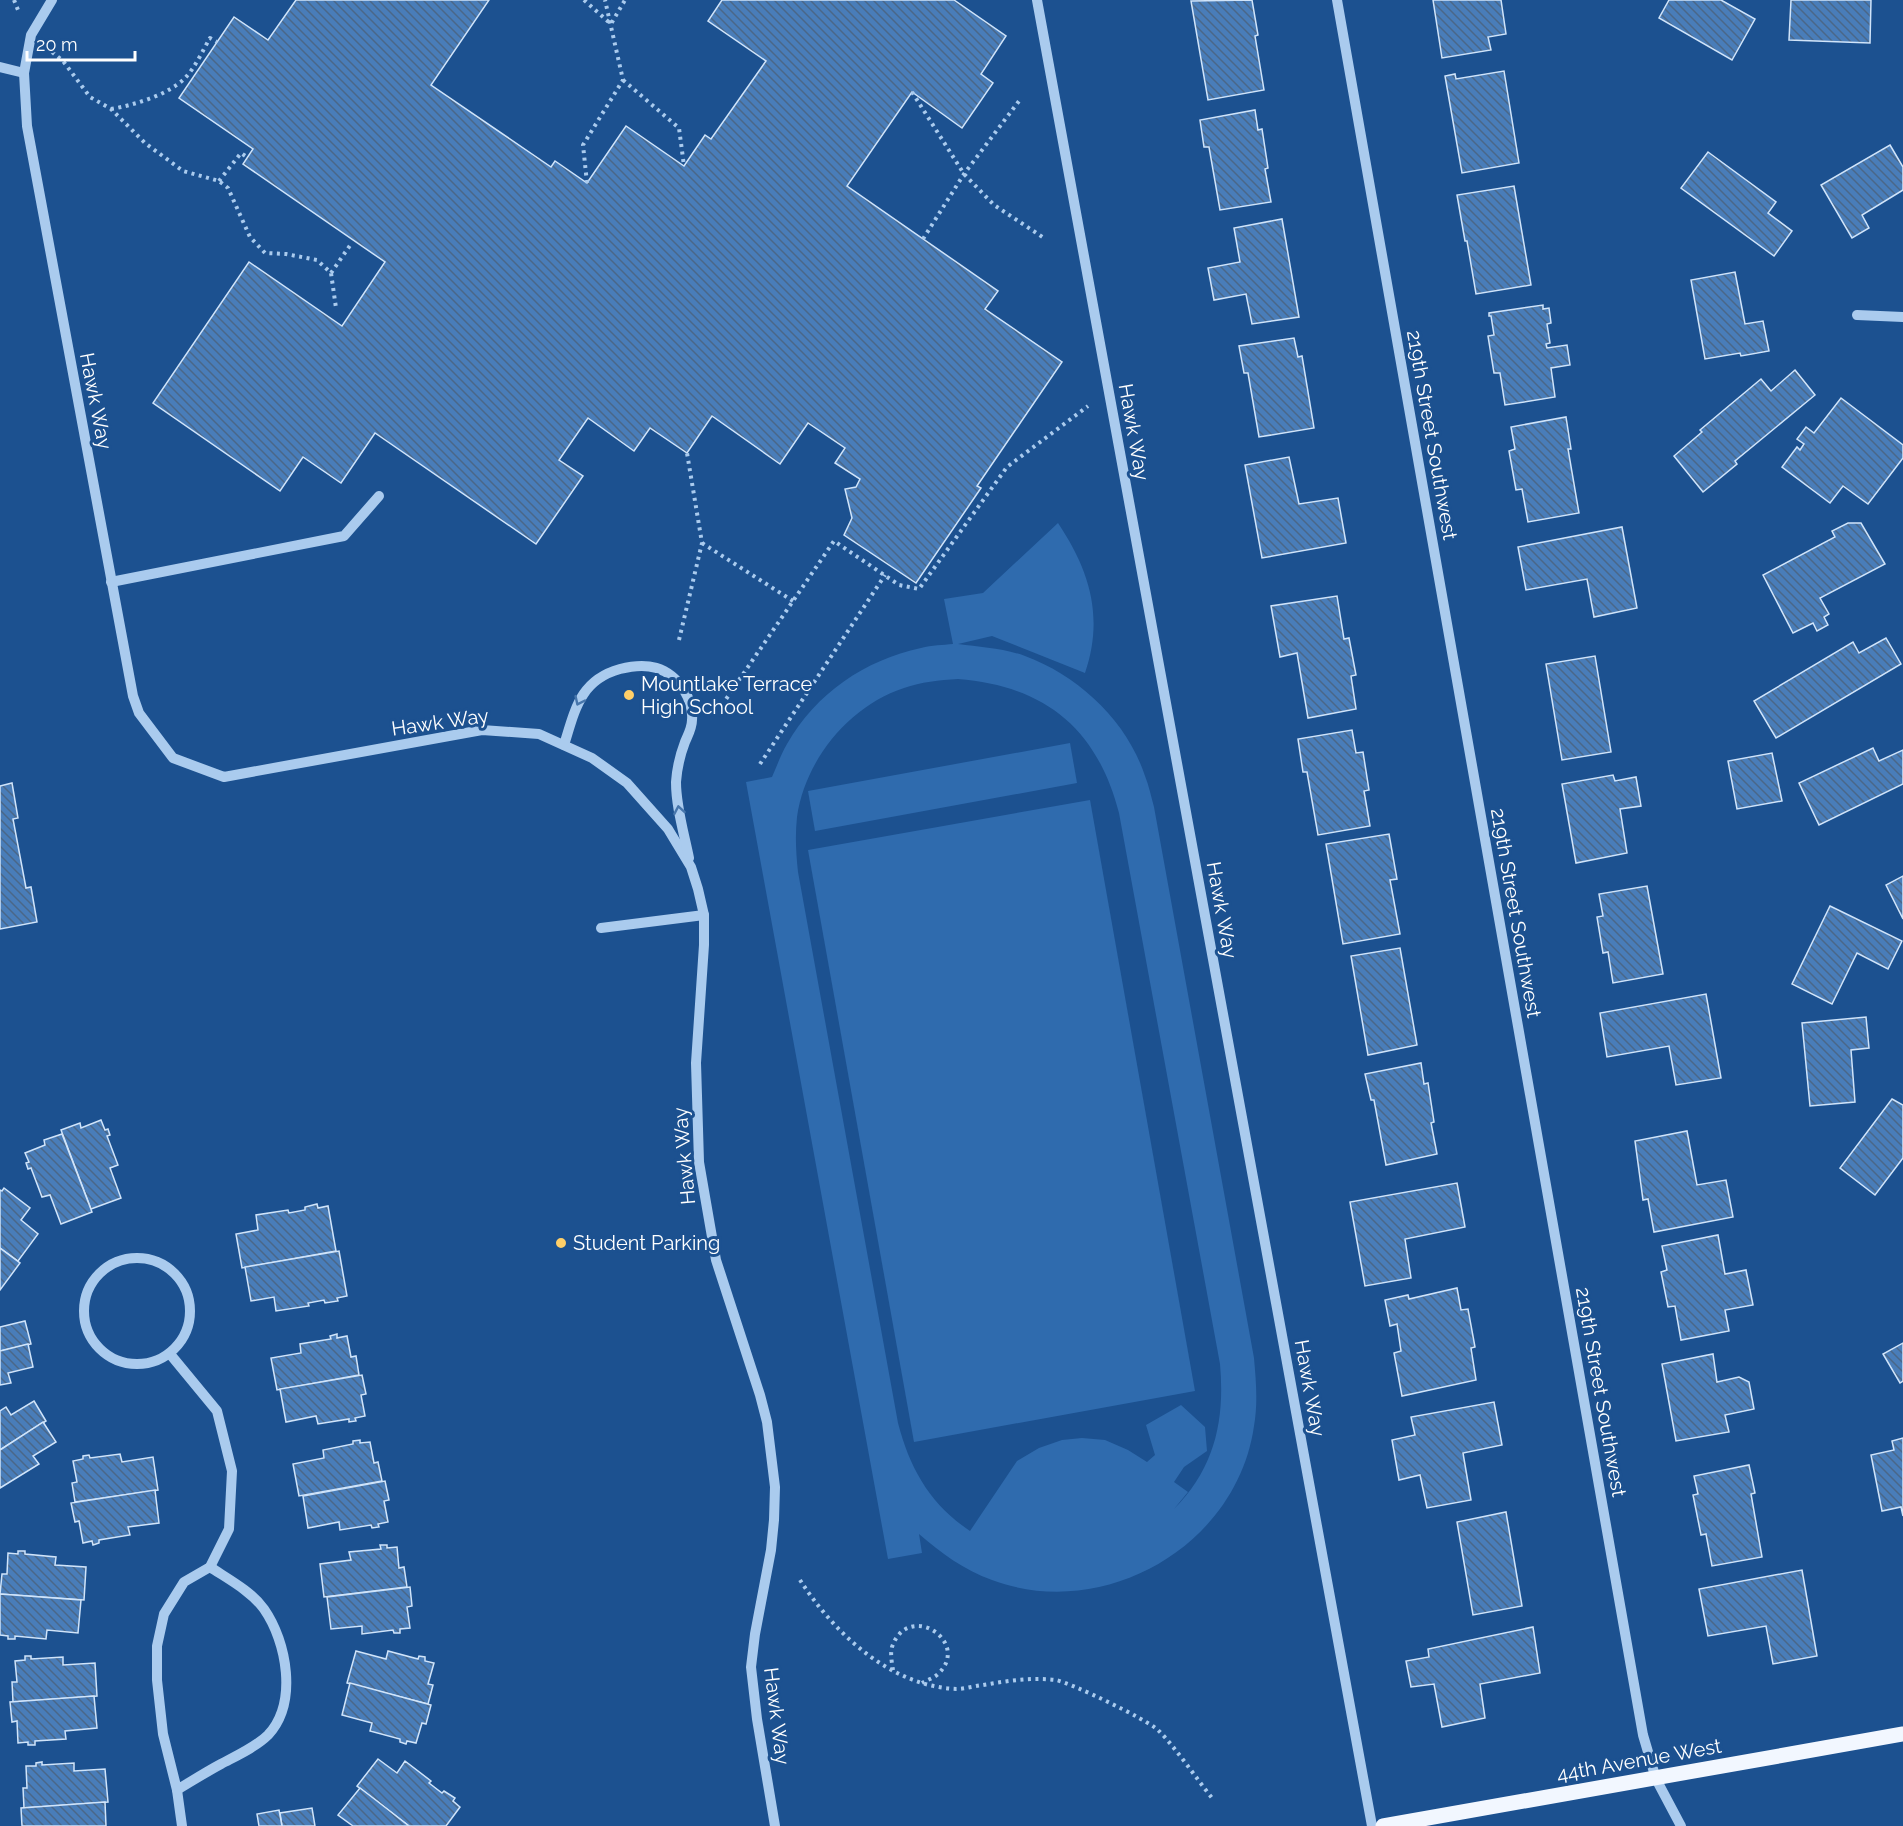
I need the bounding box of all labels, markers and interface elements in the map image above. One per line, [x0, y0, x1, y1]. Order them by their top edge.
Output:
scale bar [27, 24, 135, 62]
text: 20 m [36, 34, 78, 55]
street label: 219th Street Southwest [1402, 328, 1462, 542]
street label: Hawk Way [75, 351, 117, 451]
street label: Hawk Way [1114, 382, 1154, 482]
place label: Mountlake Terrace High School [641, 672, 813, 719]
marker: Mountlake Terrace High School [622, 688, 636, 702]
one-way arrow [575, 694, 587, 705]
street label: Hawk Way [390, 703, 490, 741]
one-way arrow [674, 805, 686, 815]
street label: 219th Street Southwest [1486, 806, 1546, 1020]
street label: Hawk Way [1202, 860, 1242, 960]
street label: Hawk Way [668, 1106, 700, 1206]
place label: Student Parking [573, 1231, 720, 1255]
marker: Student Parking [554, 1236, 568, 1250]
street label: 219th Street Southwest [1571, 1285, 1631, 1499]
street label: Hawk Way [1290, 1338, 1330, 1438]
street label: Hawk Way [759, 1666, 795, 1766]
street label: 44th Avenue West [1555, 1734, 1724, 1786]

